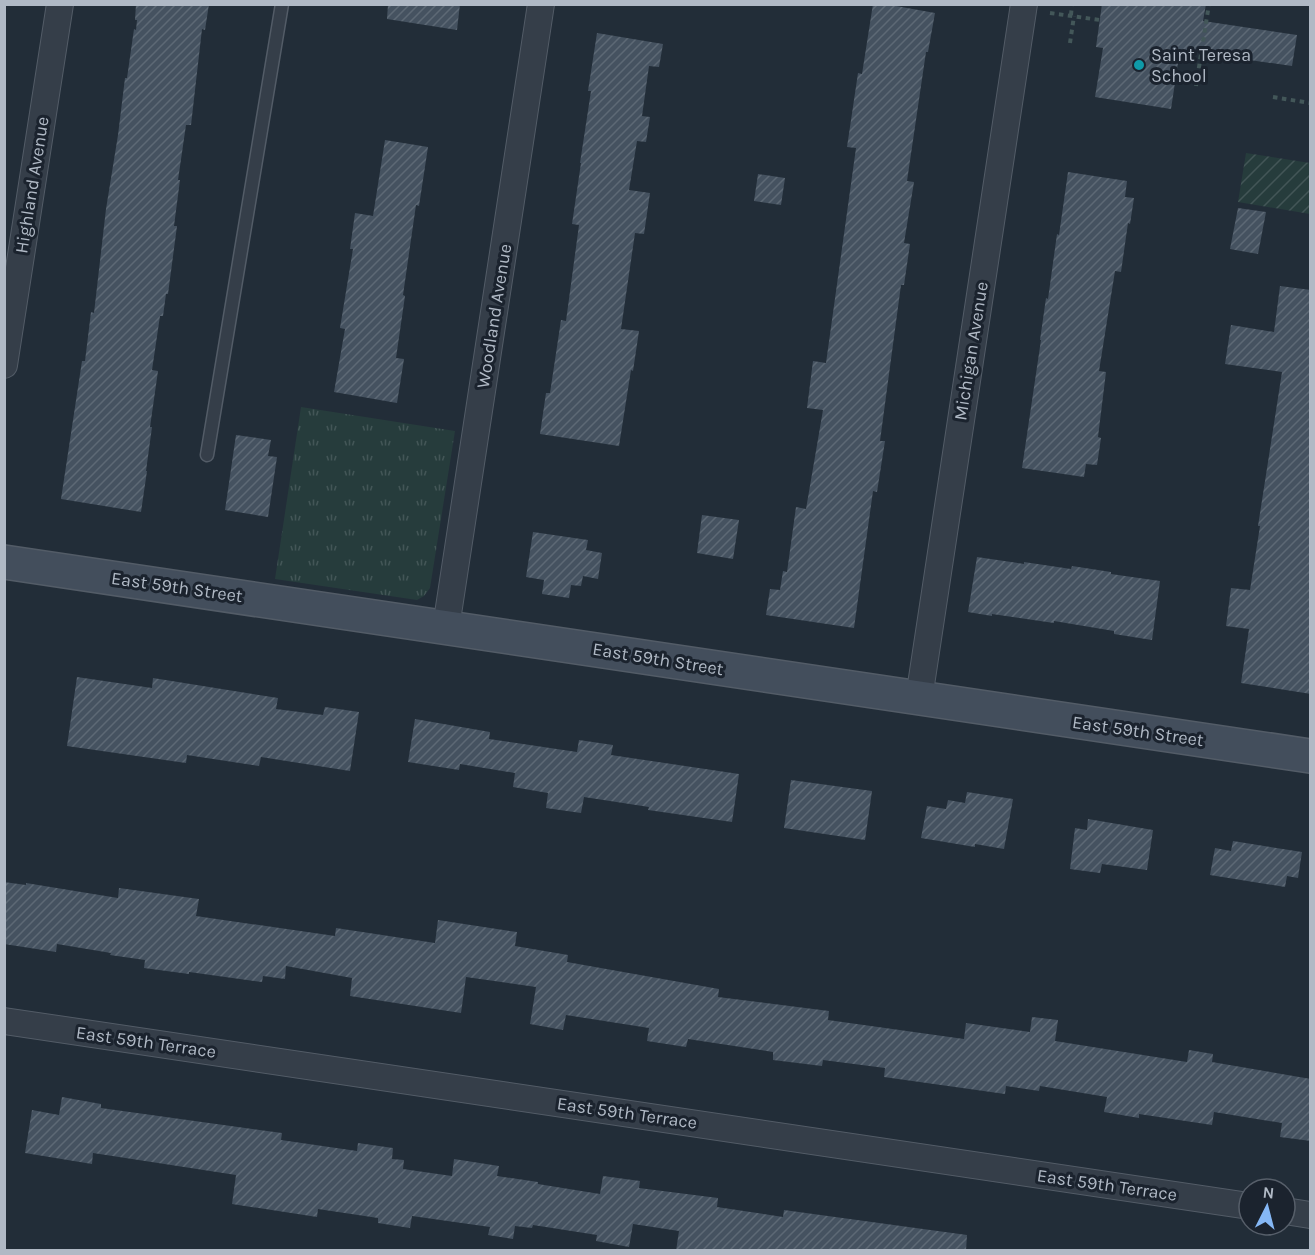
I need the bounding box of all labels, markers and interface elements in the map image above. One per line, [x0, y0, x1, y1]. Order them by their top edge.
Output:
place label: Saint Teresa School [1151, 44, 1251, 87]
marker: Saint Teresa School [1132, 58, 1146, 72]
street label: Highland Avenue [10, 115, 54, 255]
street label: Woodland Avenue [472, 242, 516, 390]
street label: Michigan Avenue [949, 280, 993, 422]
street label: East 59th Street [110, 567, 244, 607]
street label: East 59th Street [591, 638, 725, 680]
street label: East 59th Street [1071, 711, 1205, 751]
street label: East 59th Terrace [74, 1021, 218, 1063]
street label: East 59th Terrace [555, 1092, 699, 1134]
street label: East 59th Terrace [1035, 1164, 1179, 1206]
north arrow [1237, 1177, 1297, 1237]
text: N [1262, 1183, 1275, 1203]

